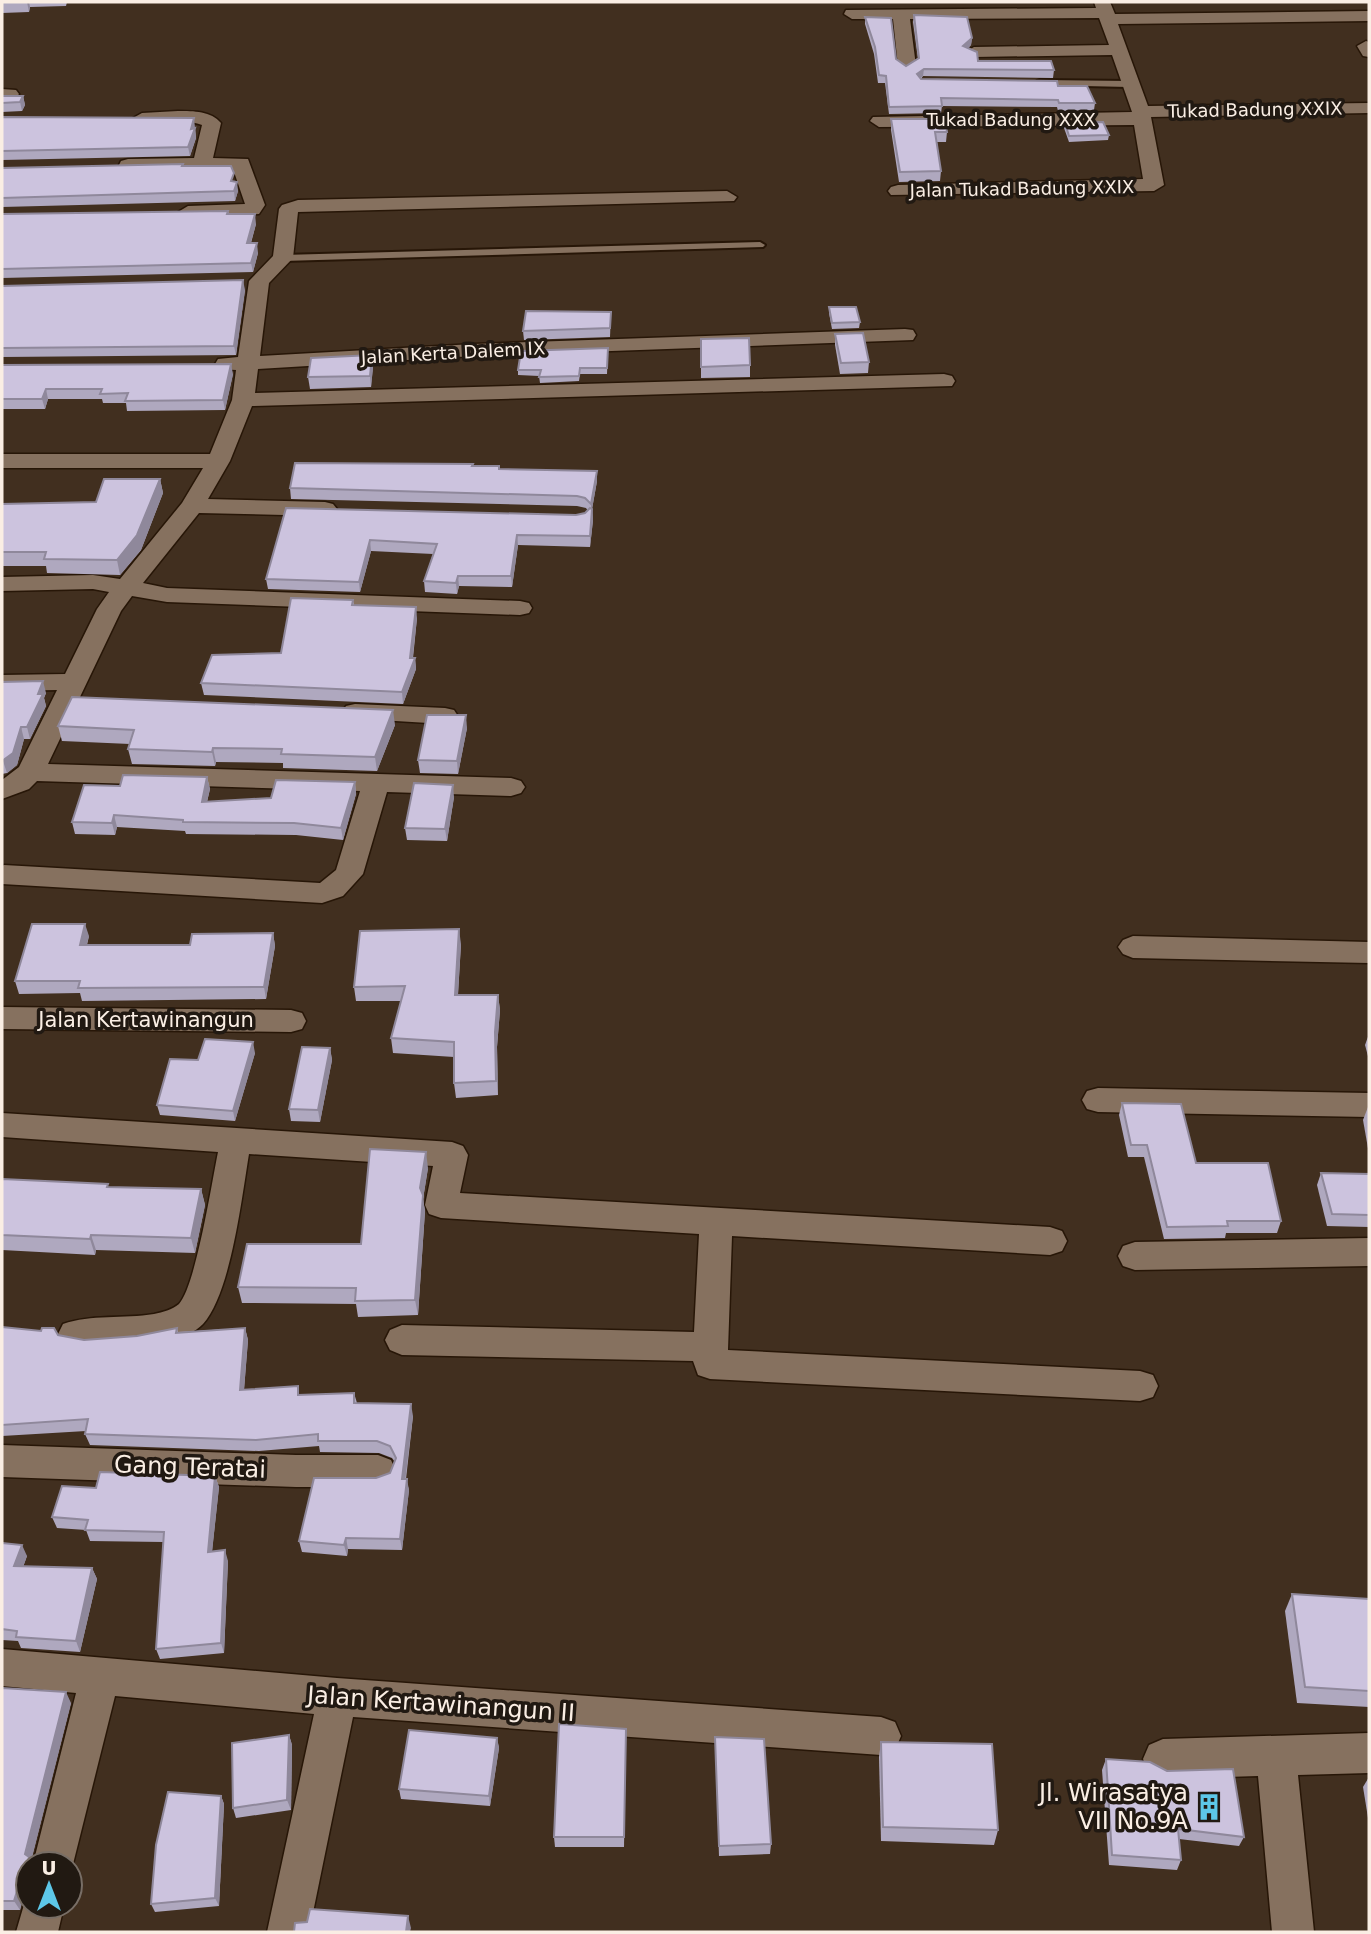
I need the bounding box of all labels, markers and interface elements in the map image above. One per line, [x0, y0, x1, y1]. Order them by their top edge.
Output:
street label: Tukad Badung XXIX [1166, 97, 1343, 122]
street label: Tukad Badung XXX [925, 109, 1096, 130]
street label: Jalan Tukad Badung XXIX [909, 176, 1134, 201]
street label: Jalan Kerta Dalem IX [359, 337, 546, 368]
street label: Jalan Kertawinangun [36, 1008, 254, 1032]
street label: Gang Teratai [114, 1450, 266, 1484]
street label: Jalan Kertawinangun II [304, 1681, 576, 1727]
place label: Jl. Wirasatya VII No.9A [1037, 1779, 1189, 1835]
building icon: Jl. Wirasatya VII No.9A [1194, 1792, 1224, 1822]
north arrow [14, 1850, 84, 1920]
text: U [41, 1857, 57, 1879]

